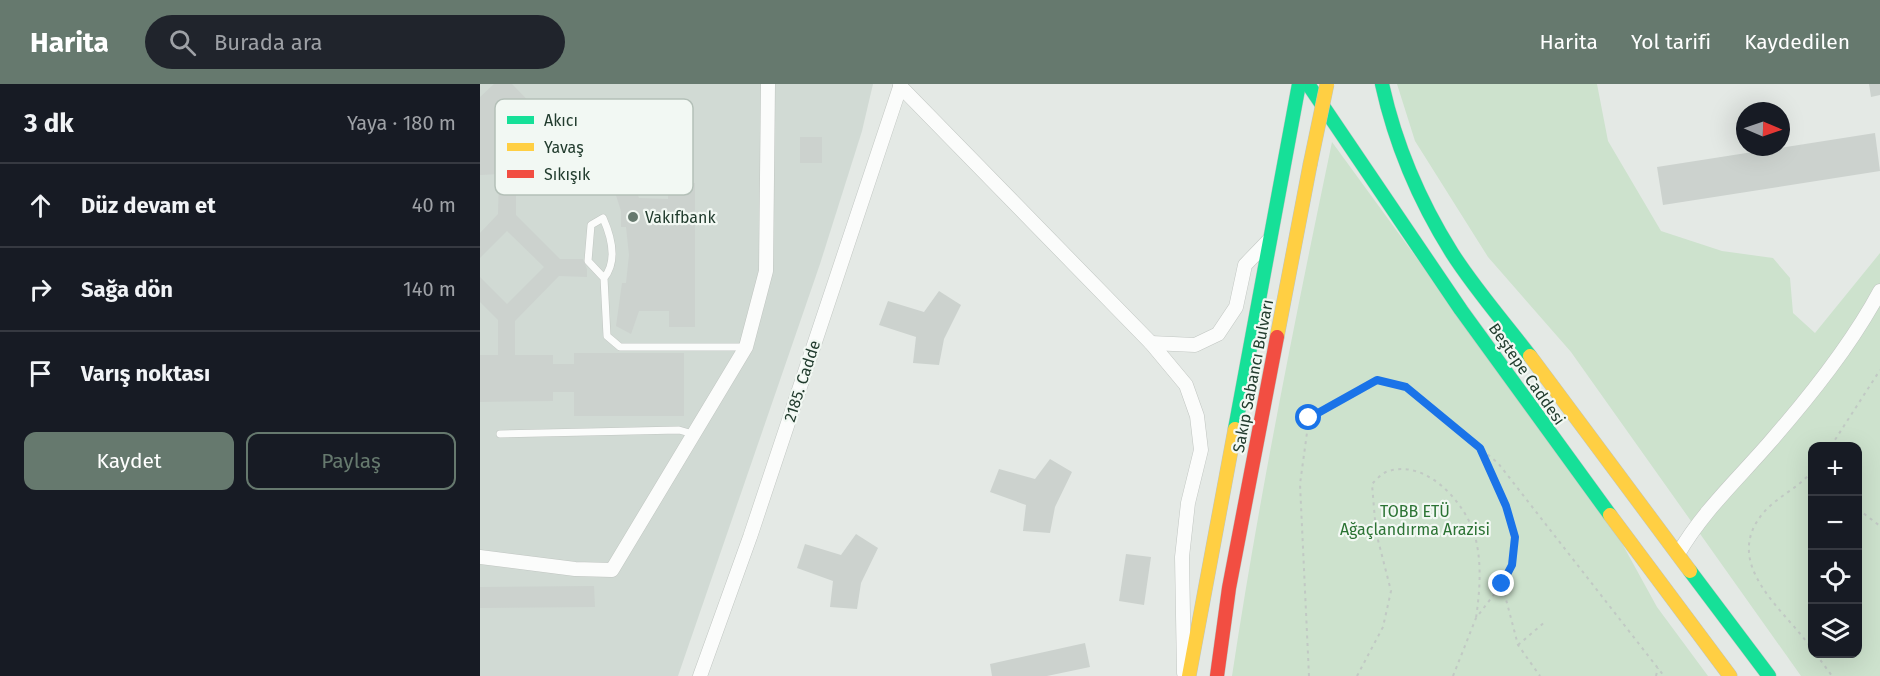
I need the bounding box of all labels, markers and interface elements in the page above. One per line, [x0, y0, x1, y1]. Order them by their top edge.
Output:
search box [145, 15, 565, 69]
text: Harita [30, 26, 109, 59]
icon: search [166, 26, 199, 59]
text: Burada ara [214, 29, 322, 56]
text: Harita [1539, 29, 1598, 55]
text: Yol tarifi [1631, 29, 1711, 55]
text: Kaydedilen [1744, 29, 1850, 55]
legend [495, 99, 693, 195]
north arrow [1736, 102, 1790, 156]
text: 3 dk [24, 108, 74, 139]
text: Yaya · 180 m [347, 111, 456, 135]
text: Akıcı [544, 111, 578, 130]
text: Yavaş [544, 138, 584, 158]
text: Sıkışık [544, 165, 591, 185]
icon: ahead [24, 189, 57, 222]
text: Düz devam et [81, 192, 216, 219]
text: 40 m [412, 193, 456, 217]
place label: Vakıfbank [645, 208, 716, 227]
marker: Vakıfbank [626, 210, 640, 224]
icon: right [24, 273, 57, 306]
text: Sağa dön [81, 276, 173, 303]
text: 140 m [403, 277, 456, 301]
street label: Sakıp Sabancı Bulvarı [1229, 298, 1277, 454]
street label: Beştepe Caddesi [1484, 319, 1569, 429]
street label: 2185. Cadde [780, 338, 824, 424]
icon: arrive [24, 357, 57, 390]
text: Varış noktası [81, 360, 210, 387]
route start [1295, 404, 1321, 430]
button: Kaydet [24, 432, 234, 490]
button: Paylaş [246, 432, 456, 490]
map controls [1808, 442, 1862, 658]
button: + [1808, 442, 1862, 496]
button: − [1808, 496, 1862, 550]
park label: TOBB ETÜ Ağaçlandırma Arazisi [1340, 502, 1490, 540]
button: locate [1808, 550, 1862, 604]
route end [1488, 570, 1514, 596]
button: layers [1808, 604, 1862, 658]

